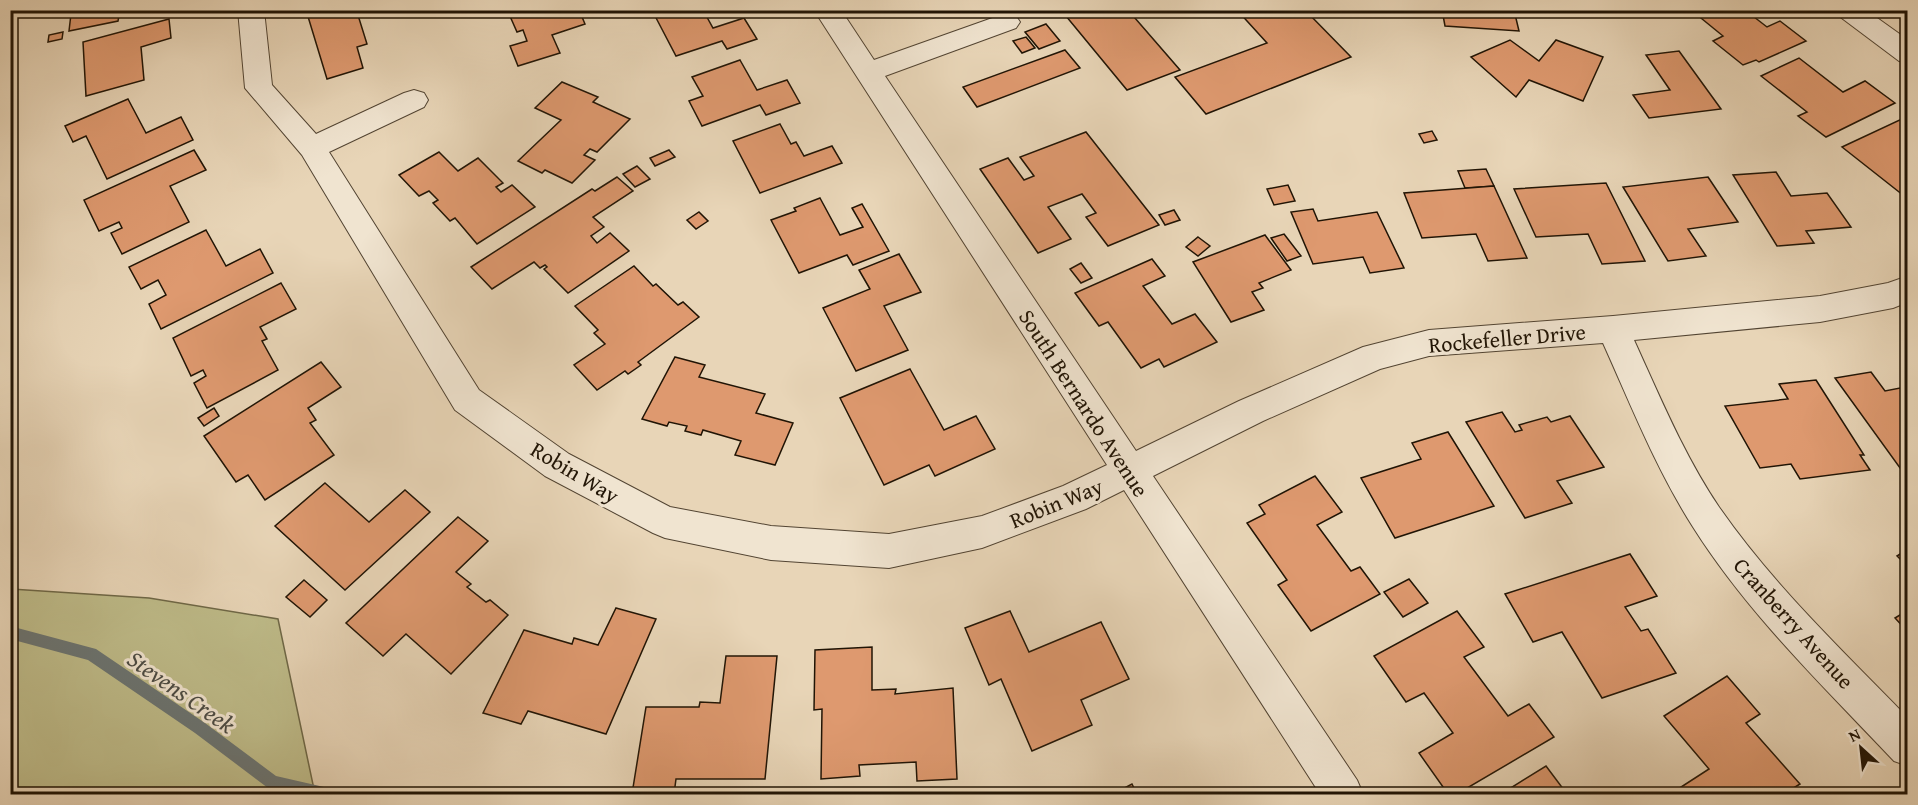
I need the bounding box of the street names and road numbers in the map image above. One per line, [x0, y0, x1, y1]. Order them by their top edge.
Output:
street label: South Bernardo Avenue [1011, 303, 1157, 503]
street label: Rockefeller Drive [1427, 315, 1587, 361]
street label: Robin Way [525, 433, 625, 511]
street label: Robin Way [1005, 470, 1107, 536]
street label: Cranberry Avenue [1726, 550, 1862, 696]

